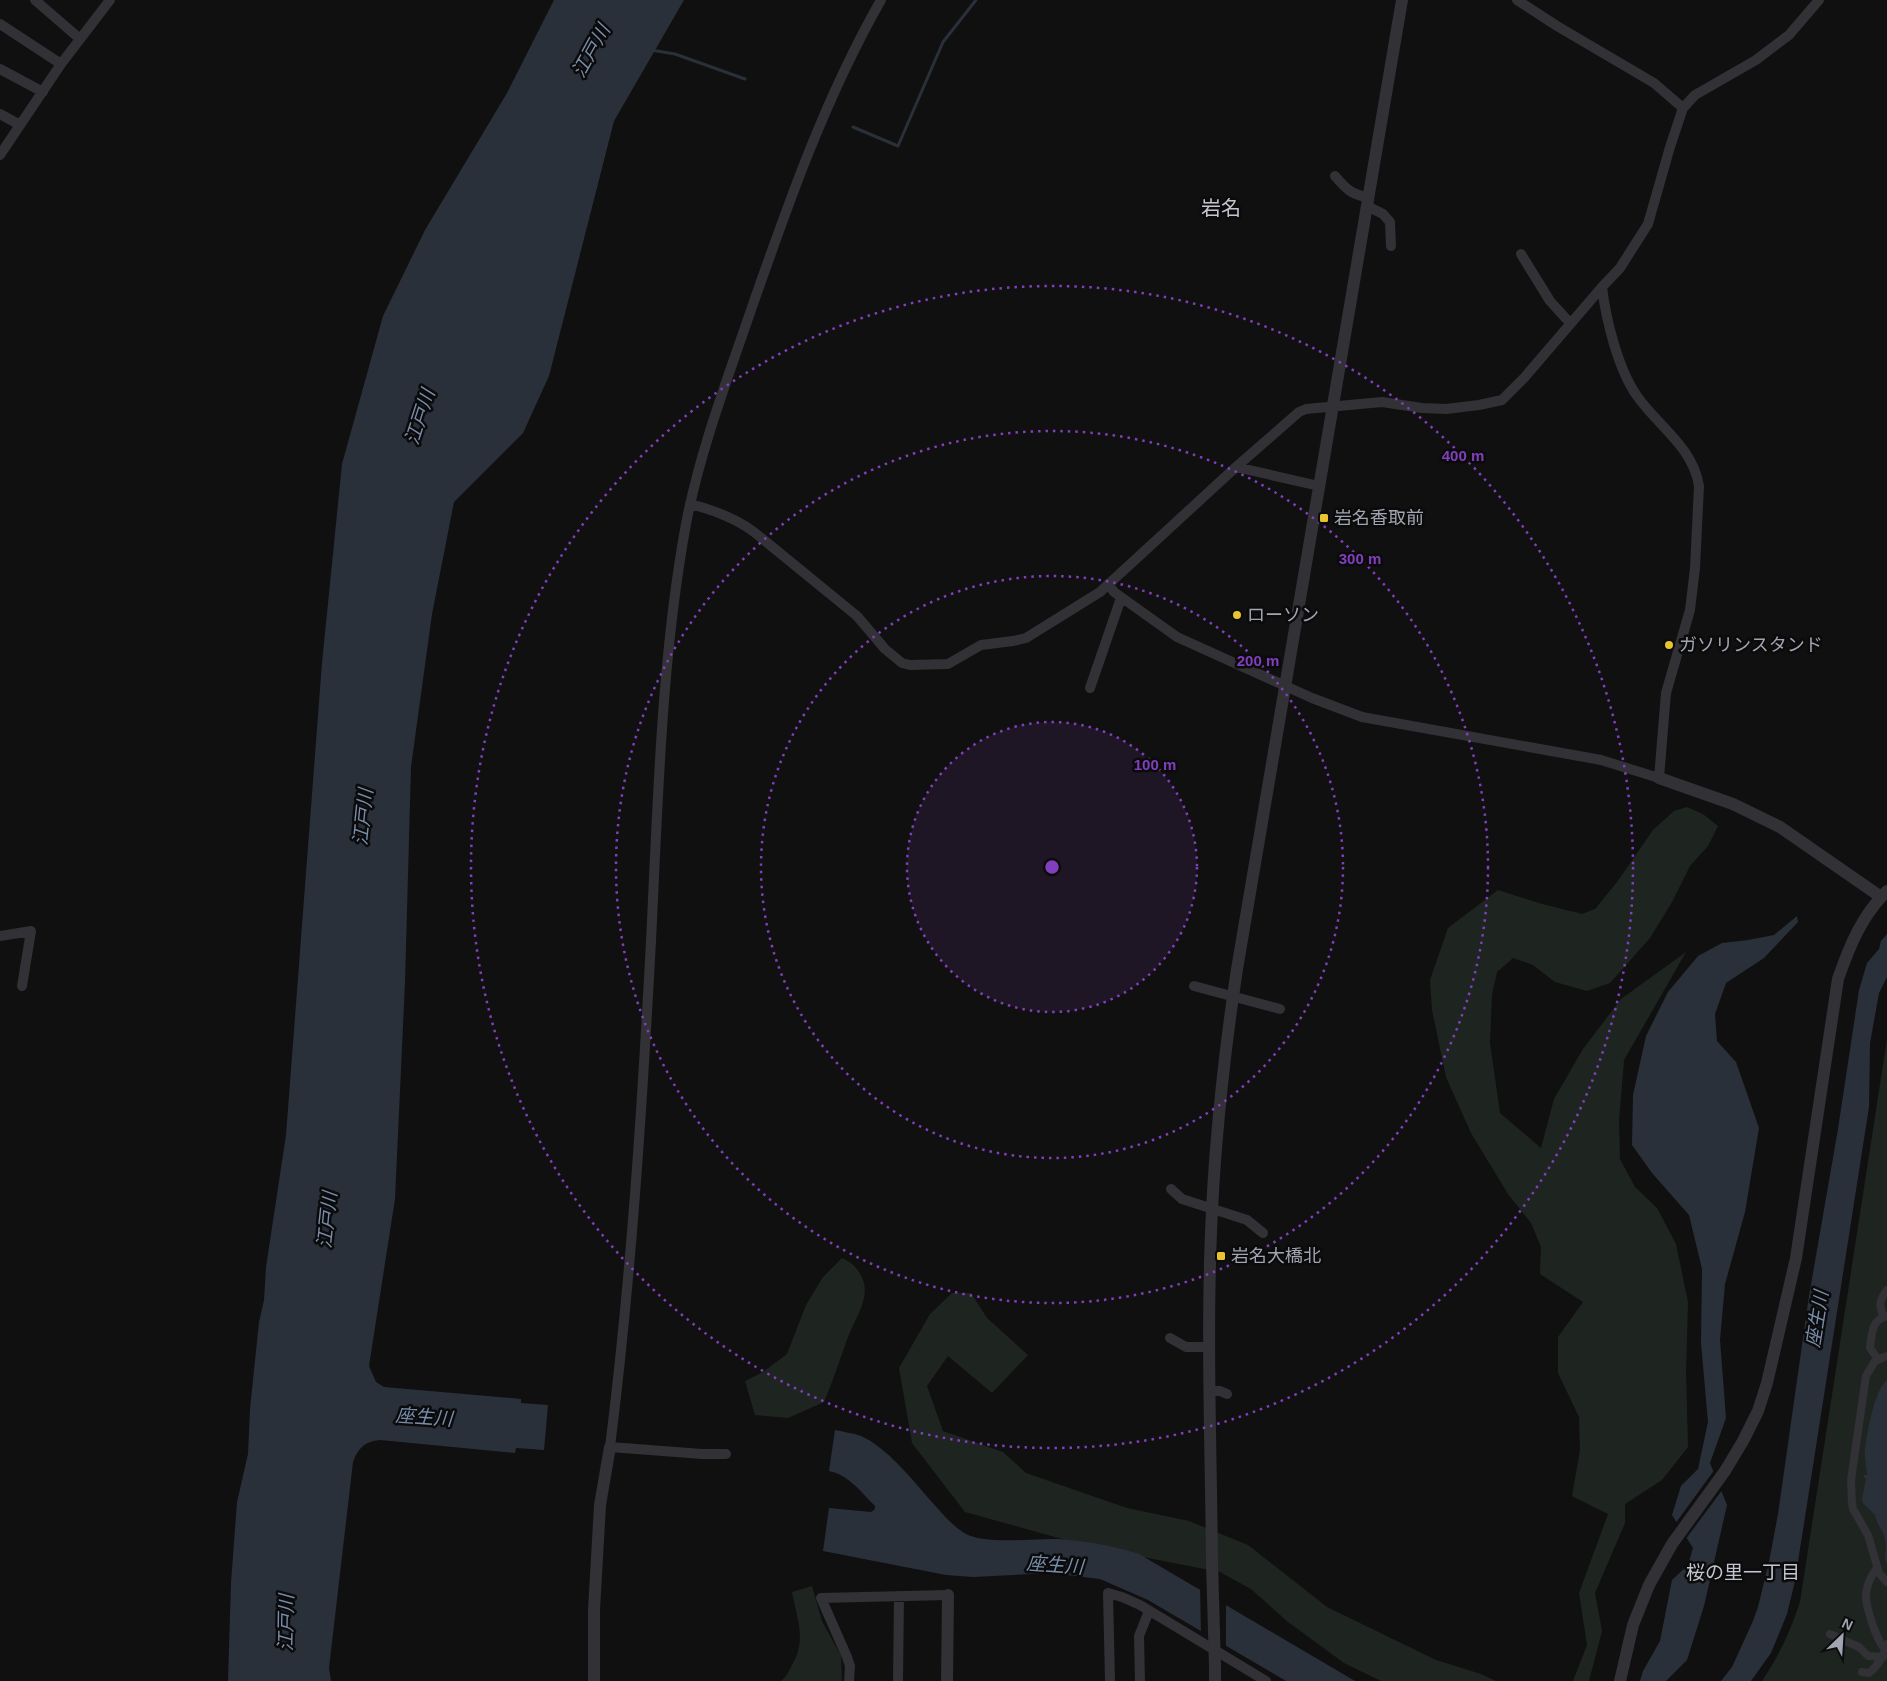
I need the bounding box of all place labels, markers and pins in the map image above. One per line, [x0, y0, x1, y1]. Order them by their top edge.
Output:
place label: 岩名香取前 [1334, 508, 1424, 528]
marker: 岩名香取前 [1318, 512, 1330, 524]
place label: ローソン [1247, 605, 1319, 625]
marker: ローソン [1231, 609, 1243, 621]
place label: ガソリンスタンド [1679, 635, 1823, 655]
marker: ガソリンスタンド [1663, 639, 1675, 651]
centre of rings [1043, 858, 1061, 876]
place label: 岩名大橋北 [1231, 1246, 1321, 1266]
marker: 岩名大橋北 [1215, 1250, 1227, 1262]

